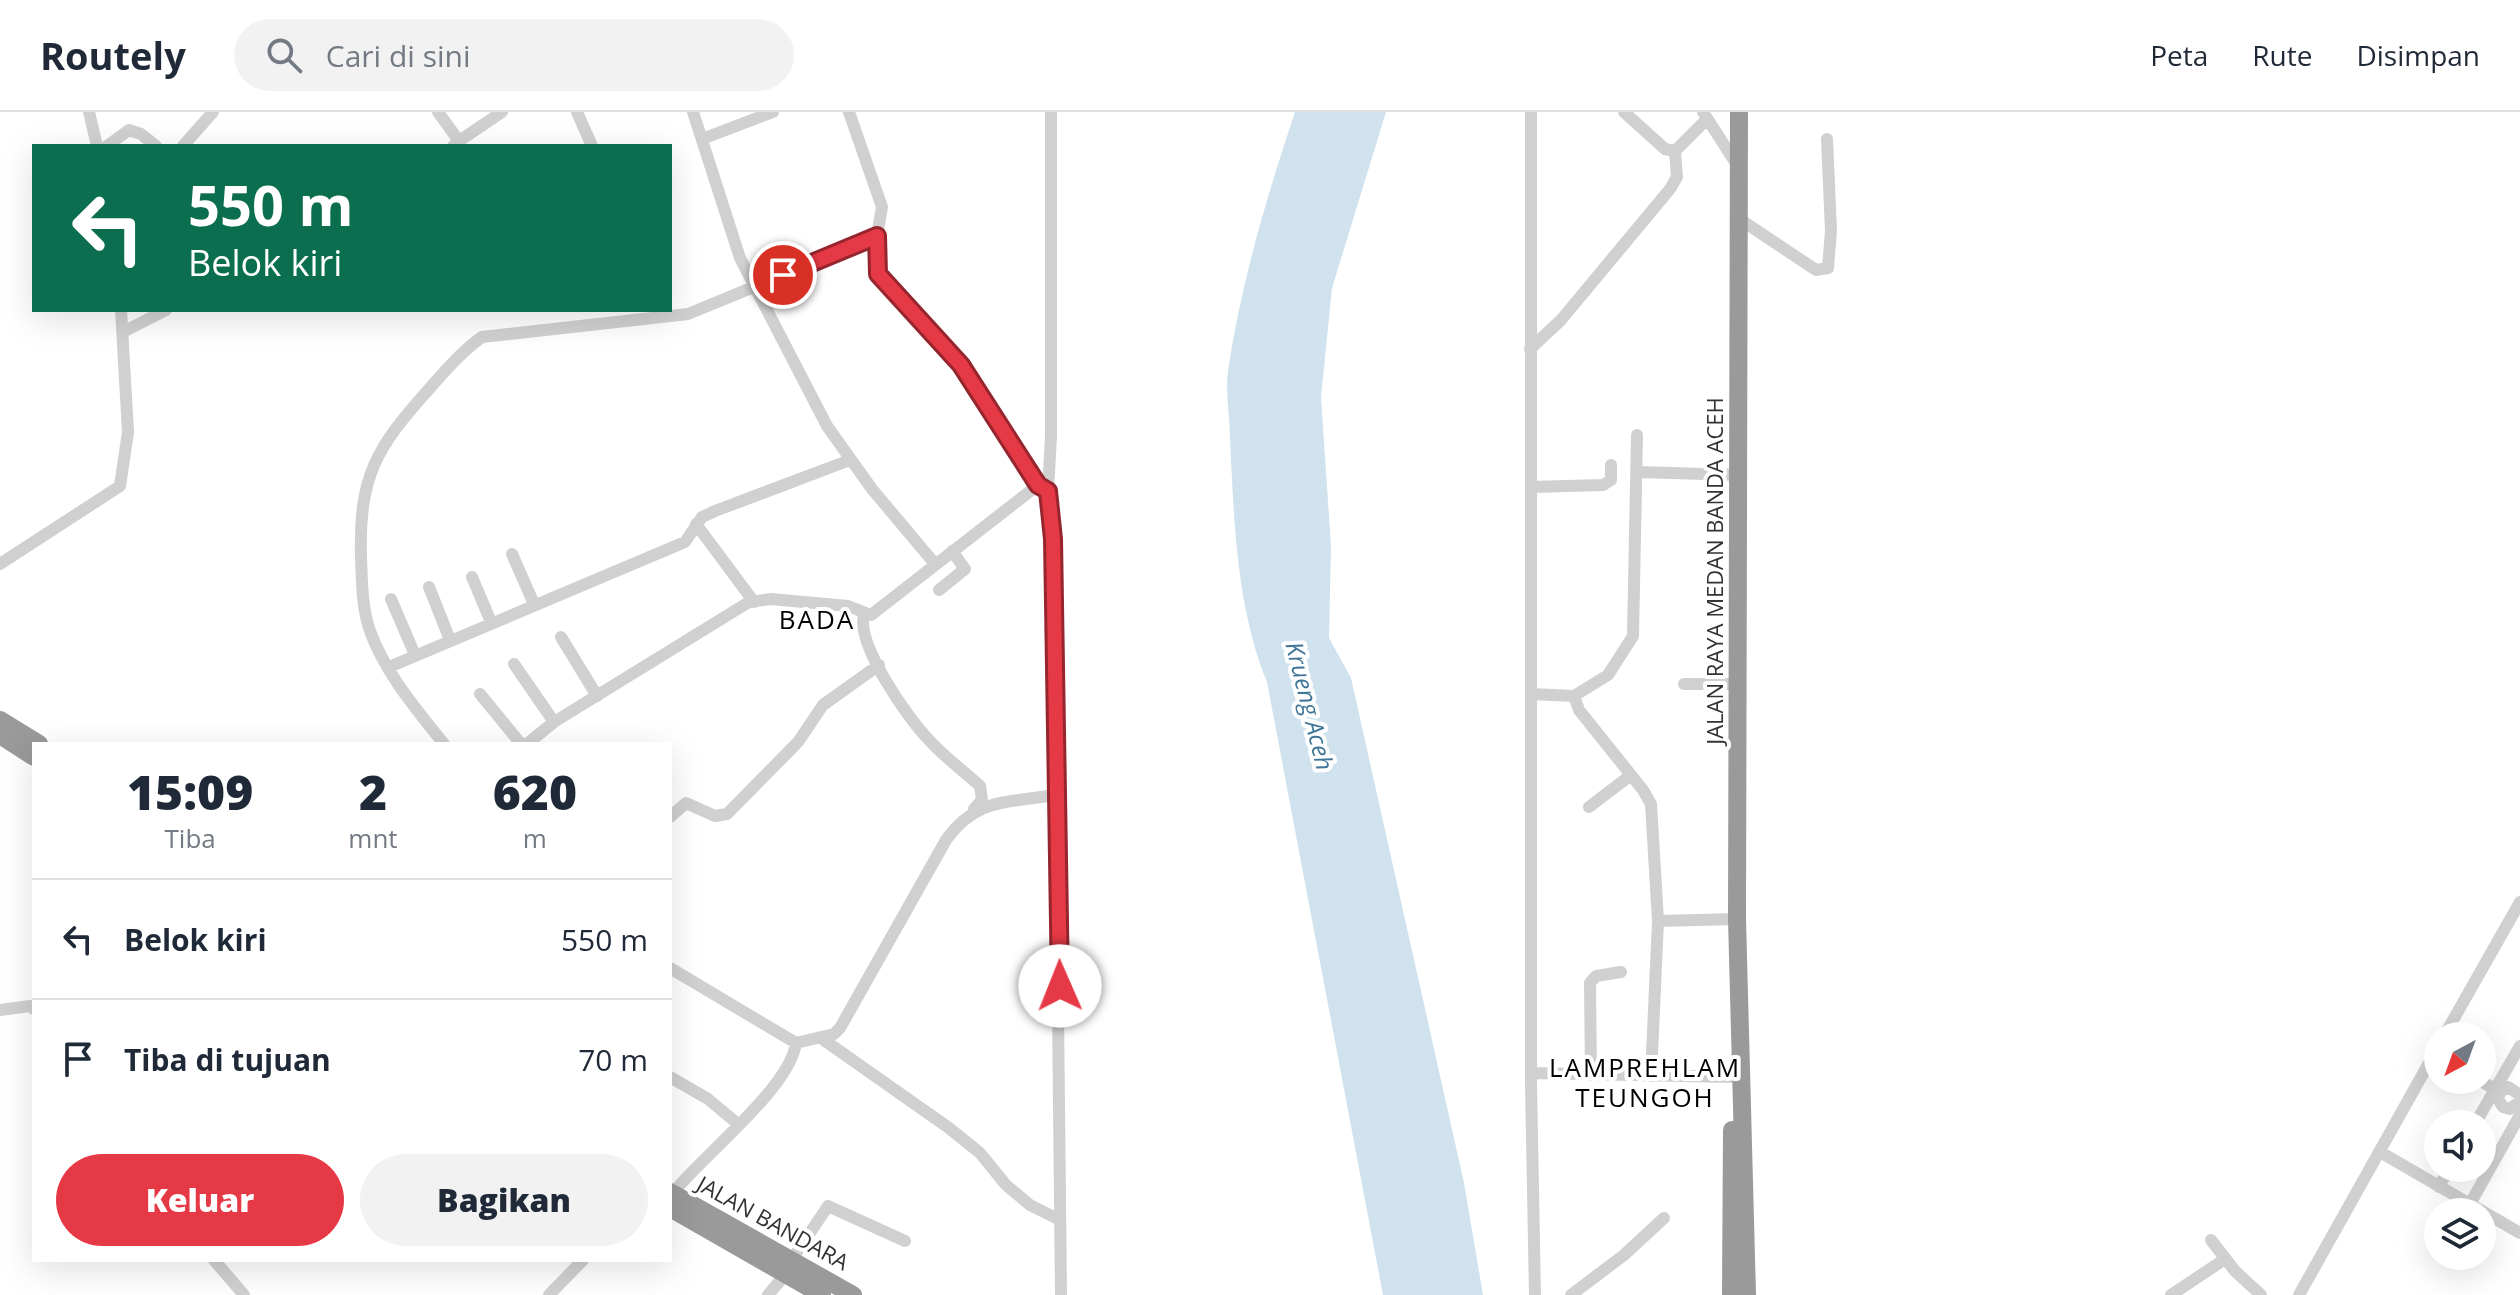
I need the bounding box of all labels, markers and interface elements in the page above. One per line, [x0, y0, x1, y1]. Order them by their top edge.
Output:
search box [234, 19, 794, 91]
text: Routely [40, 29, 186, 81]
icon: search [262, 33, 306, 77]
text: Cari di sini [326, 35, 471, 76]
text: Peta [2150, 36, 2208, 74]
text: Rute [2252, 36, 2312, 74]
text: Disimpan [2356, 36, 2480, 74]
text: 550 m [188, 166, 354, 242]
icon: left [56, 176, 160, 280]
text: Belok kiri [188, 238, 342, 287]
pin [749, 241, 817, 309]
icon: arrive [761, 253, 805, 297]
street label: JALAN RAYA MEDAN BANDA ACEH [1699, 397, 1729, 747]
district label: BADA [779, 601, 855, 637]
water label: Krueng Aceh [1279, 638, 1342, 773]
text: 15:09 [127, 759, 253, 824]
text: 2 [359, 759, 387, 824]
text: 620 [493, 759, 577, 824]
text: Tiba [165, 820, 216, 856]
text: mnt [348, 820, 398, 856]
text: m [523, 820, 547, 856]
icon: left [56, 917, 100, 961]
text: Belok kiri [124, 919, 267, 960]
text: 550 m [561, 919, 648, 960]
position arrow [1018, 944, 1102, 1028]
north arrow [2424, 1022, 2496, 1094]
map controls [2424, 1022, 2496, 1270]
icon: arrive [56, 1037, 100, 1081]
text: Tiba di tujuan [124, 1039, 331, 1080]
text: 70 m [578, 1039, 648, 1080]
district label: LAMPREHLAM TEUNGOH [1549, 1049, 1741, 1115]
button: sound [2424, 1110, 2496, 1182]
button: Keluar [56, 1154, 344, 1246]
button: Bagikan [360, 1154, 648, 1246]
street label: JALAN BANDARA [690, 1167, 855, 1276]
button: layers [2424, 1198, 2496, 1270]

